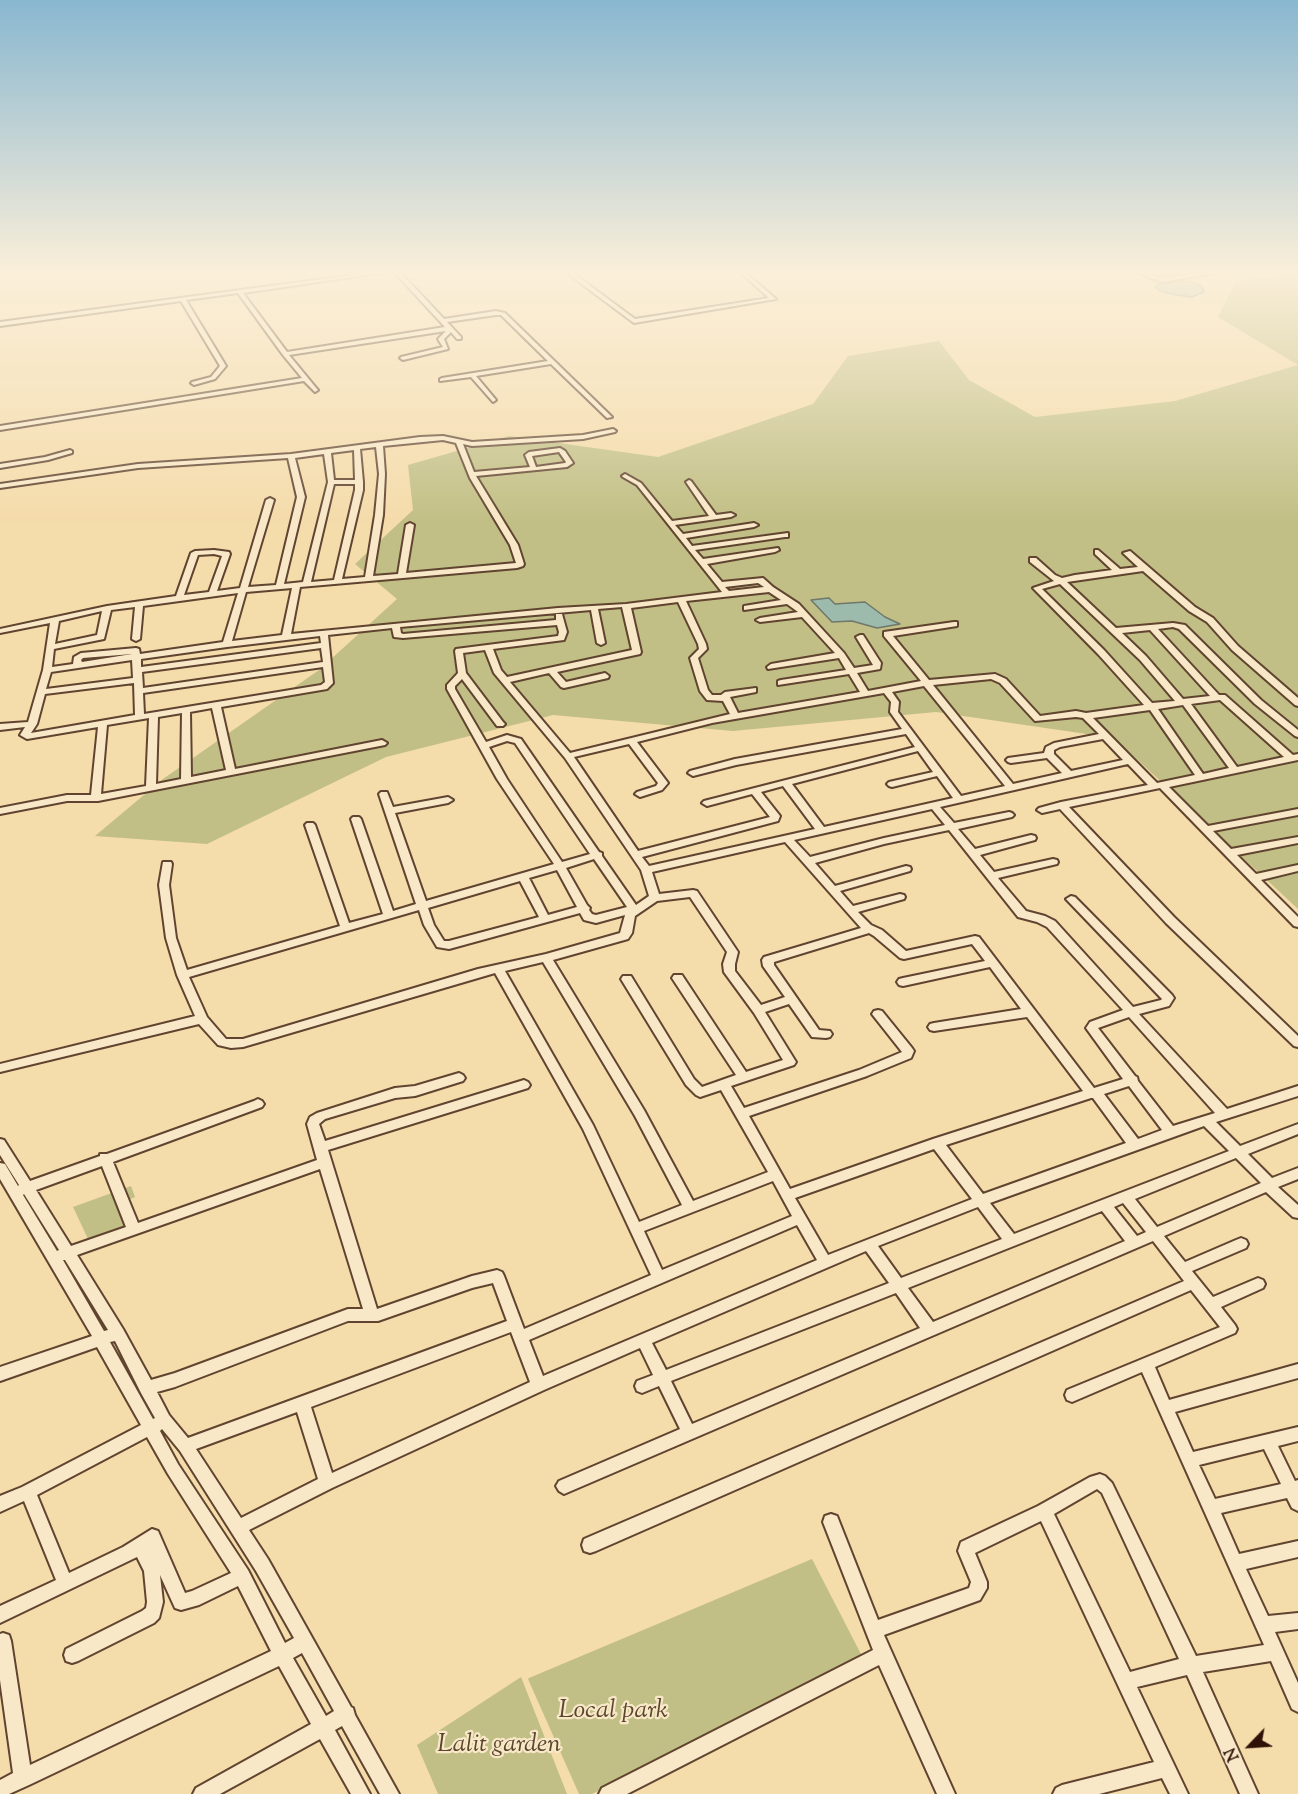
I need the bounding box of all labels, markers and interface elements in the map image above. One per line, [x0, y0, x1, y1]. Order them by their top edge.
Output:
park label: Local park [558, 1697, 668, 1729]
north arrow [1220, 1716, 1280, 1776]
park label: Lalit garden [437, 1731, 561, 1763]
text: N [1220, 1743, 1246, 1764]

